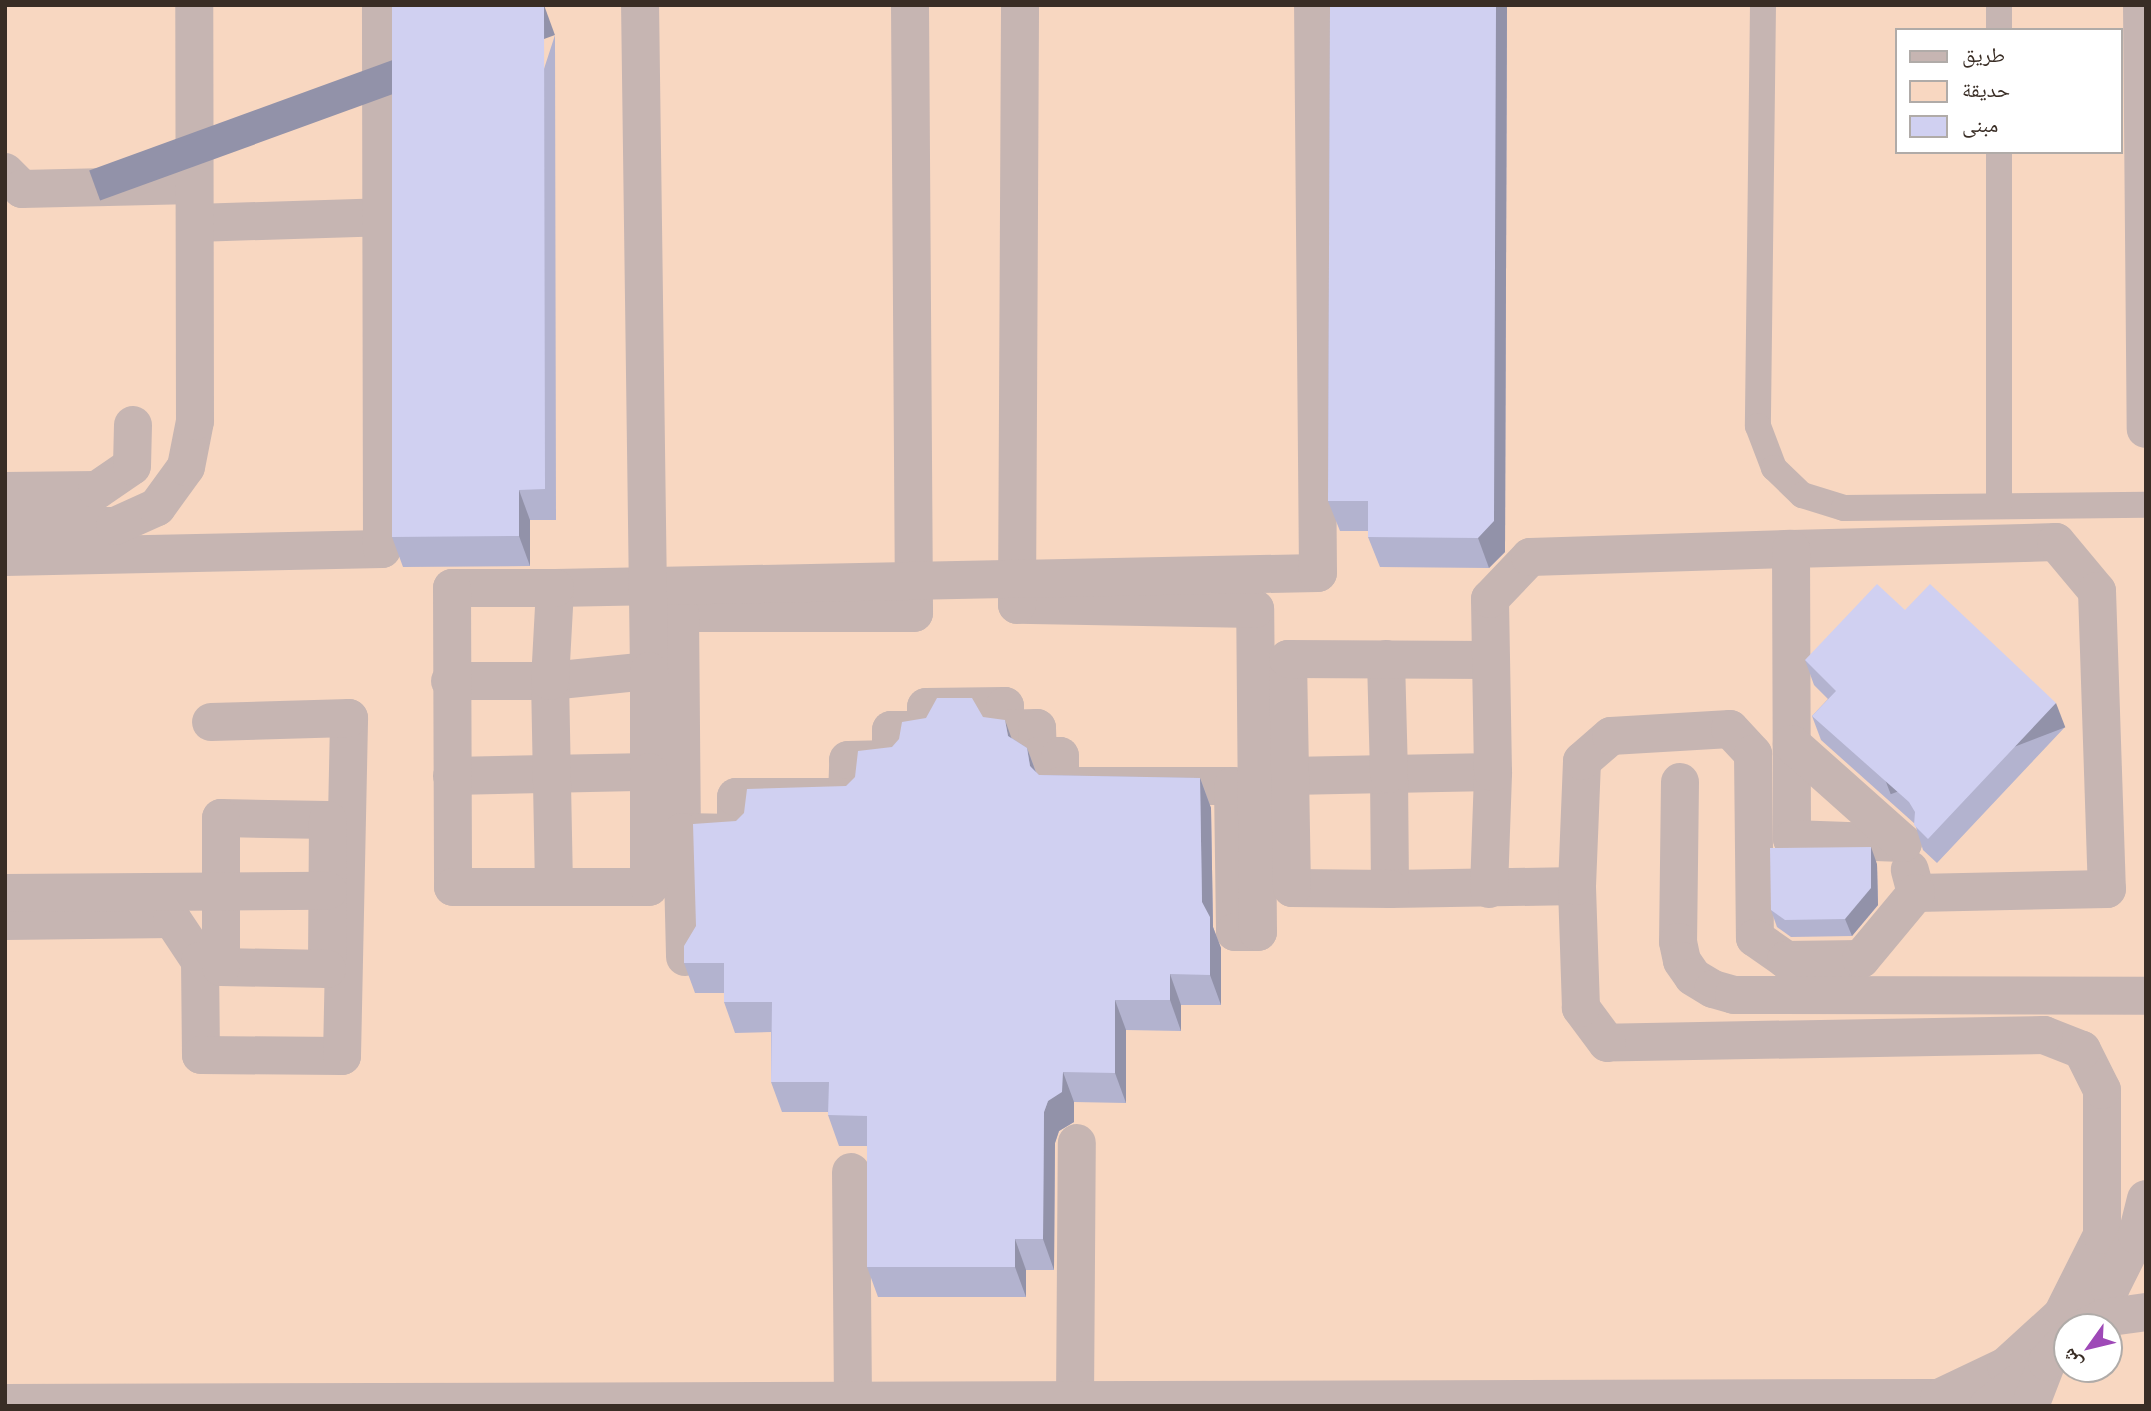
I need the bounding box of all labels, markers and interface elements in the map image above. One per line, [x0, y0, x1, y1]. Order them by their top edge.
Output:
legend [1896, 28, 2123, 154]
text: طريق [1962, 40, 2005, 69]
text: حديقة [1962, 75, 2010, 104]
text: مبنى [1962, 110, 1998, 139]
north arrow [2053, 1313, 2123, 1383]
text: ش [2055, 1343, 2089, 1375]

